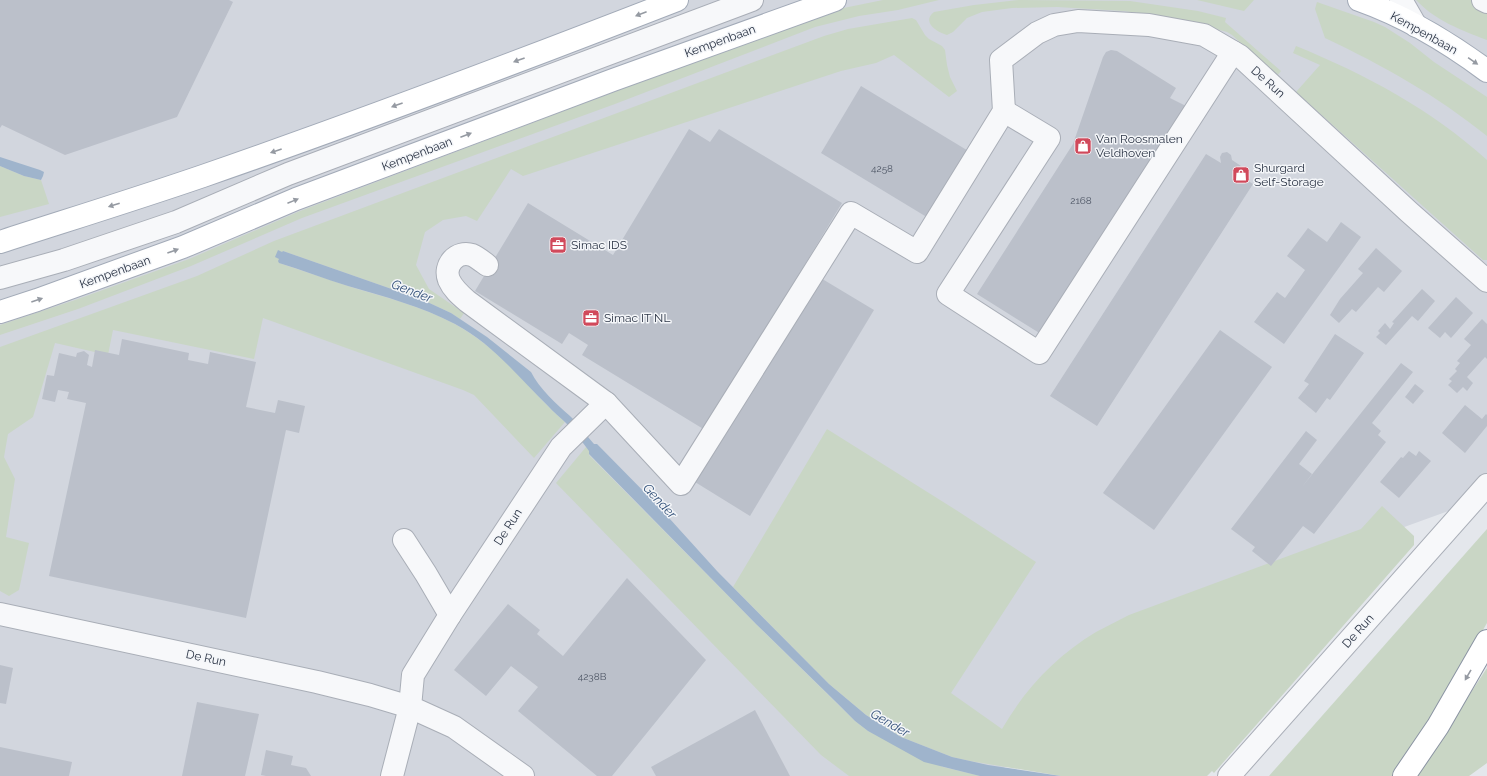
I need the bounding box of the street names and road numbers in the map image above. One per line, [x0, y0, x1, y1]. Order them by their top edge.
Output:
street label: Kempenbaan [1388, 9, 1460, 57]
street label: Kempenbaan [683, 22, 757, 60]
street label: De Run [1248, 63, 1288, 101]
street label: Kempenbaan [380, 134, 454, 174]
street label: Kempenbaan [78, 253, 152, 291]
street label: De Run [491, 506, 525, 548]
street label: De Run [1339, 611, 1377, 651]
street label: De Run [185, 647, 227, 669]

